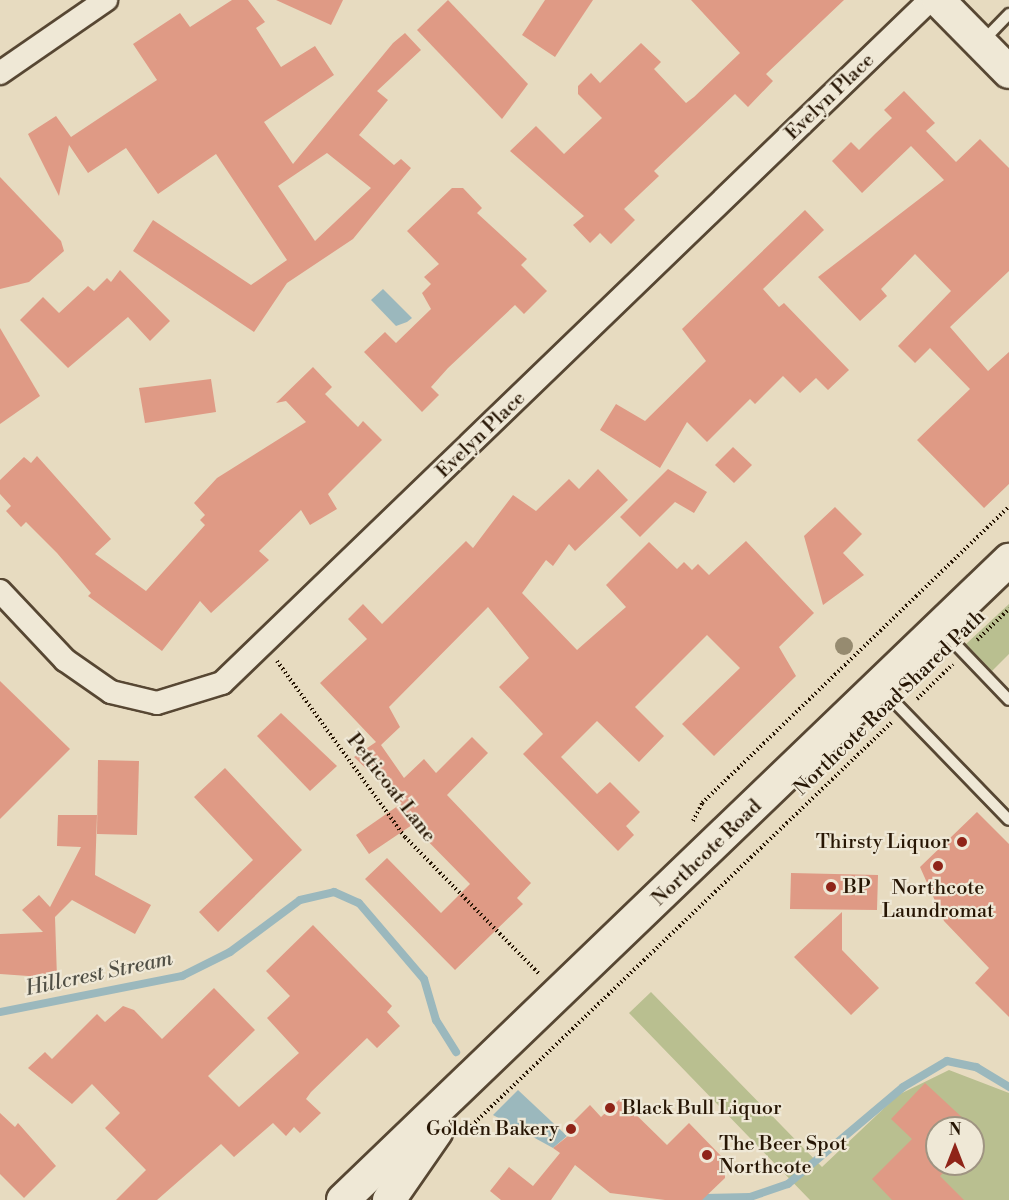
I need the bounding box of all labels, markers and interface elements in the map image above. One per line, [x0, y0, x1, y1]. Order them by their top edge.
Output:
street label: Evelyn Place [780, 49, 880, 145]
street label: Evelyn Place [431, 387, 531, 483]
street label: Northcote Road Shared Path [789, 605, 991, 801]
street label: Petticoat Lane [341, 729, 441, 847]
street label: Northcote Road [647, 795, 767, 911]
place label: Thirsty Liquor [816, 830, 950, 854]
marker: Thirsty Liquor [955, 835, 969, 849]
marker: Northcote Laundromat [931, 859, 945, 873]
place label: BP [843, 875, 871, 899]
place label: Northcote Laundromat [882, 876, 994, 923]
marker: BP [824, 880, 838, 894]
water label: Hillcrest Stream [23, 946, 175, 1002]
place label: Black Bull Liquor [622, 1096, 782, 1120]
marker: Black Bull Liquor [603, 1101, 617, 1115]
north arrow [925, 1116, 985, 1176]
place label: Golden Bakery [426, 1117, 559, 1141]
text: N [949, 1120, 961, 1140]
marker: Golden Bakery [564, 1122, 578, 1136]
place label: The Beer Spot Northcote [719, 1132, 847, 1179]
marker: The Beer Spot Northcote [700, 1148, 714, 1162]

